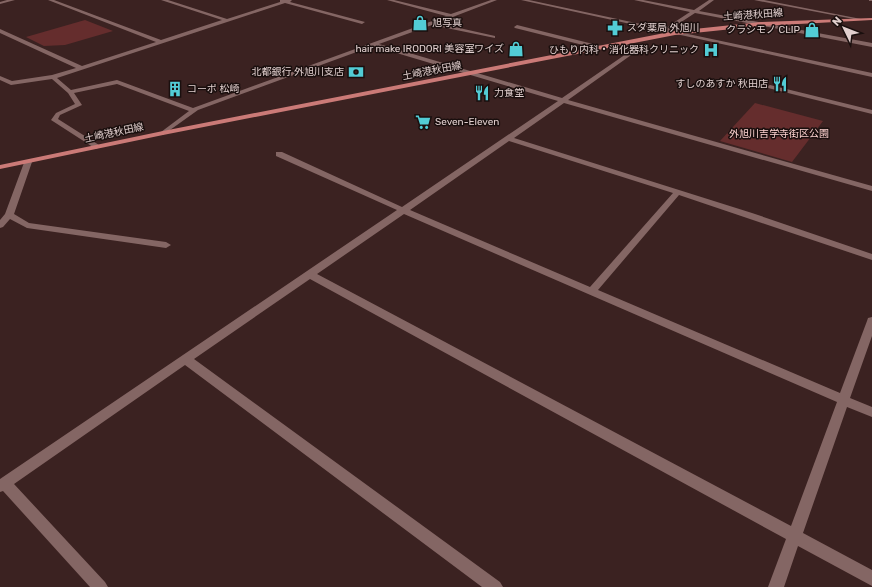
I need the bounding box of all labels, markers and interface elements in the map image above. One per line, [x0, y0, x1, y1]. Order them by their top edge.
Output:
street label: 土崎港秋田線 [723, 7, 783, 23]
north arrow [824, 8, 864, 48]
shop icon: 旭写真 [411, 14, 429, 32]
text: N [830, 14, 845, 29]
place label: 旭写真 [432, 17, 462, 29]
pharmacy icon: スダ薬局 外旭川 [606, 19, 624, 37]
shop icon: クラシモノ CLIP [803, 21, 821, 39]
place label: スダ薬局 外旭川 [627, 22, 699, 34]
place label: クラシモノ CLIP [726, 24, 801, 36]
shop icon: hair make IRODORI 美容室ワイズ [507, 40, 525, 58]
hospital icon: ひもり内科・消化器科クリニック [702, 41, 720, 59]
place label: hair make IRODORI 美容室ワイズ [355, 43, 504, 55]
place label: ひもり内科・消化器科クリニック [549, 44, 699, 56]
street label: 土崎港秋田線 [401, 59, 463, 83]
bank icon: 北都銀行 外旭川支店 [347, 63, 365, 81]
place label: 北都銀行 外旭川支店 [252, 66, 344, 78]
restaurant icon: すしのあすか 秋田店 [771, 75, 789, 93]
place label: すしのあすか 秋田店 [676, 78, 768, 90]
building icon: コーポ 松崎 [166, 80, 184, 98]
place label: コーポ 松崎 [187, 83, 239, 95]
restaurant icon: 力食堂 [473, 84, 491, 102]
place label: 力食堂 [494, 87, 524, 99]
supermarket icon: Seven-Eleven [414, 113, 432, 131]
place label: Seven-Eleven [435, 116, 499, 128]
street label: 土崎港秋田線 [83, 121, 145, 145]
park label: 外旭川吉学寺街区公園 [729, 128, 829, 140]

